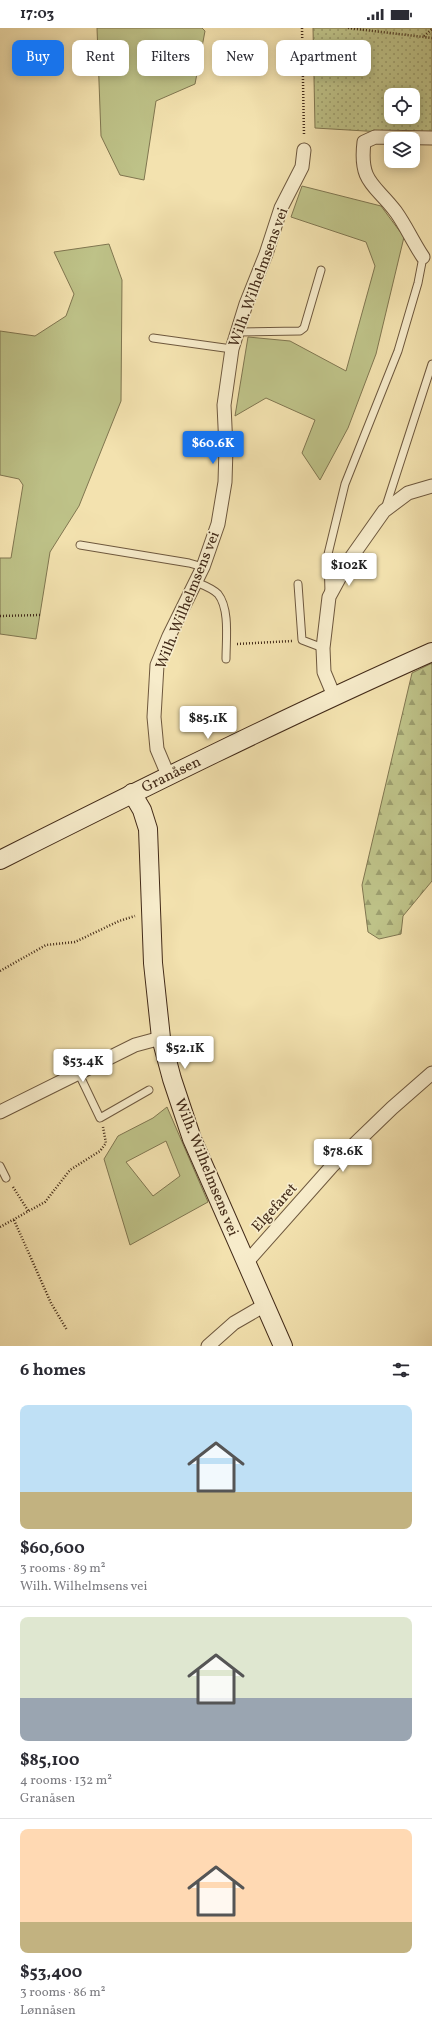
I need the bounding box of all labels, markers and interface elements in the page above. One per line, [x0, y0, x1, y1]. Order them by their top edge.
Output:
text: 17:03 [20, 4, 54, 25]
chip: Buy [12, 40, 64, 76]
chip: Rent [72, 40, 129, 76]
chip: Filters [137, 40, 204, 76]
chip: New [212, 40, 268, 76]
chip: Apartment [276, 40, 371, 76]
map controls [384, 88, 420, 168]
button: locate [384, 88, 420, 124]
button: layers [384, 132, 420, 168]
street label: Wilh. Wilhelmsens vei [224, 205, 294, 350]
pin: $60.6K [180, 431, 246, 465]
text: $60.6K [192, 435, 234, 453]
street label: Wilh. Wilhelmsens vei [151, 529, 226, 673]
pin: $102K [321, 553, 377, 587]
text: $102K [331, 557, 367, 575]
pin: $85.1K [175, 706, 241, 740]
text: $85.1K [189, 710, 227, 728]
street label: Granåsen [138, 752, 205, 799]
pin: $52.1K [152, 1036, 218, 1070]
text: $52.1K [166, 1040, 204, 1058]
pin: $53.4K [50, 1049, 116, 1083]
text: $53.4K [62, 1053, 104, 1071]
street label: Wilh. Wilhelmsens vei [168, 1096, 243, 1240]
pin: $78.6K [310, 1139, 376, 1173]
text: $78.6K [323, 1143, 363, 1161]
street label: Elgefaret [247, 1179, 303, 1237]
text: 6 homes [20, 1359, 86, 1382]
icon: filters [390, 1359, 412, 1381]
icon: home [180, 1431, 252, 1503]
text: $60,600 [20, 1537, 85, 1560]
text: 3 rooms · 89 m² [20, 1560, 106, 1578]
text: Wilh. Wilhelmsens vei [20, 1578, 147, 1596]
icon: home [180, 1643, 252, 1715]
text: $85,100 [20, 1749, 79, 1772]
text: 4 rooms · 132 m² [20, 1772, 112, 1790]
text: Granåsen [20, 1790, 75, 1808]
icon: home [180, 1855, 252, 1927]
text: $53,400 [20, 1961, 82, 1984]
text: 3 rooms · 86 m² [20, 1984, 105, 2002]
text: Lønnåsen [20, 2002, 76, 2020]

